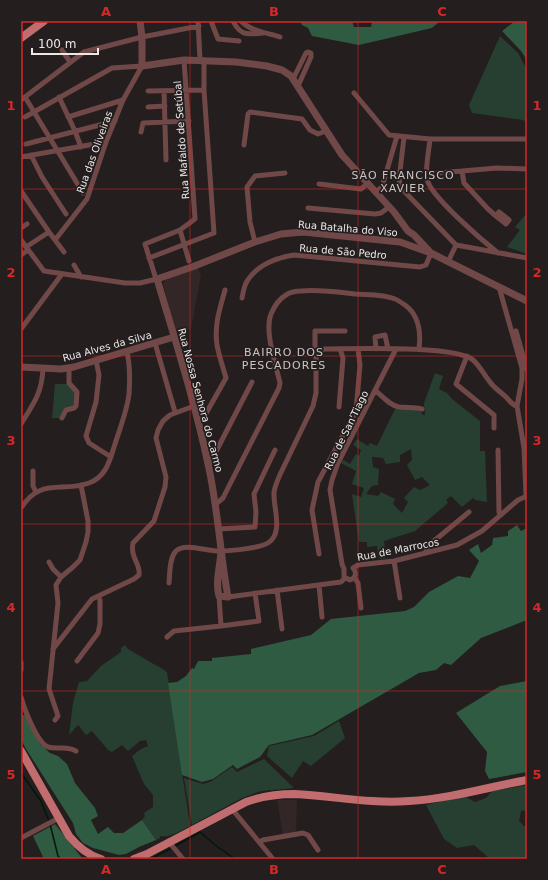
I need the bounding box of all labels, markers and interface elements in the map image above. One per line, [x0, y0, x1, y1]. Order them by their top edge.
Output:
text: A [101, 4, 111, 19]
text: B [269, 4, 279, 19]
text: C [437, 4, 447, 19]
scale bar [32, 30, 98, 56]
text: 100 m [38, 37, 76, 51]
street label: Rua Mafaldo de Setúbal [172, 80, 191, 200]
text: 1 [6, 98, 16, 113]
text: 1 [532, 98, 542, 113]
street label: Rua das Oliveiras [74, 110, 114, 195]
district label: SÃO FRANCISCO XAVIER [351, 169, 455, 195]
street label: Rua Batalha do Viso [298, 219, 398, 238]
street label: Rua de São Pedro [299, 242, 387, 261]
text: 2 [6, 265, 16, 280]
text: 2 [532, 265, 542, 280]
street label: Rua Nossa Senhora do Carmo [176, 327, 225, 473]
street label: Rua Alves da Silva [61, 329, 153, 364]
district label: BAIRRO DOS PESCADORES [242, 346, 326, 372]
street label: Rua de San'Tiago [323, 389, 370, 472]
text: 3 [6, 433, 16, 448]
text: 3 [532, 433, 542, 448]
street label: Rua de Marrocos [356, 536, 440, 563]
text: 4 [6, 600, 16, 615]
text: 4 [532, 600, 542, 615]
text: 5 [6, 767, 16, 782]
text: 5 [532, 767, 542, 782]
text: A [101, 862, 111, 877]
text: B [269, 862, 279, 877]
text: C [437, 862, 447, 877]

